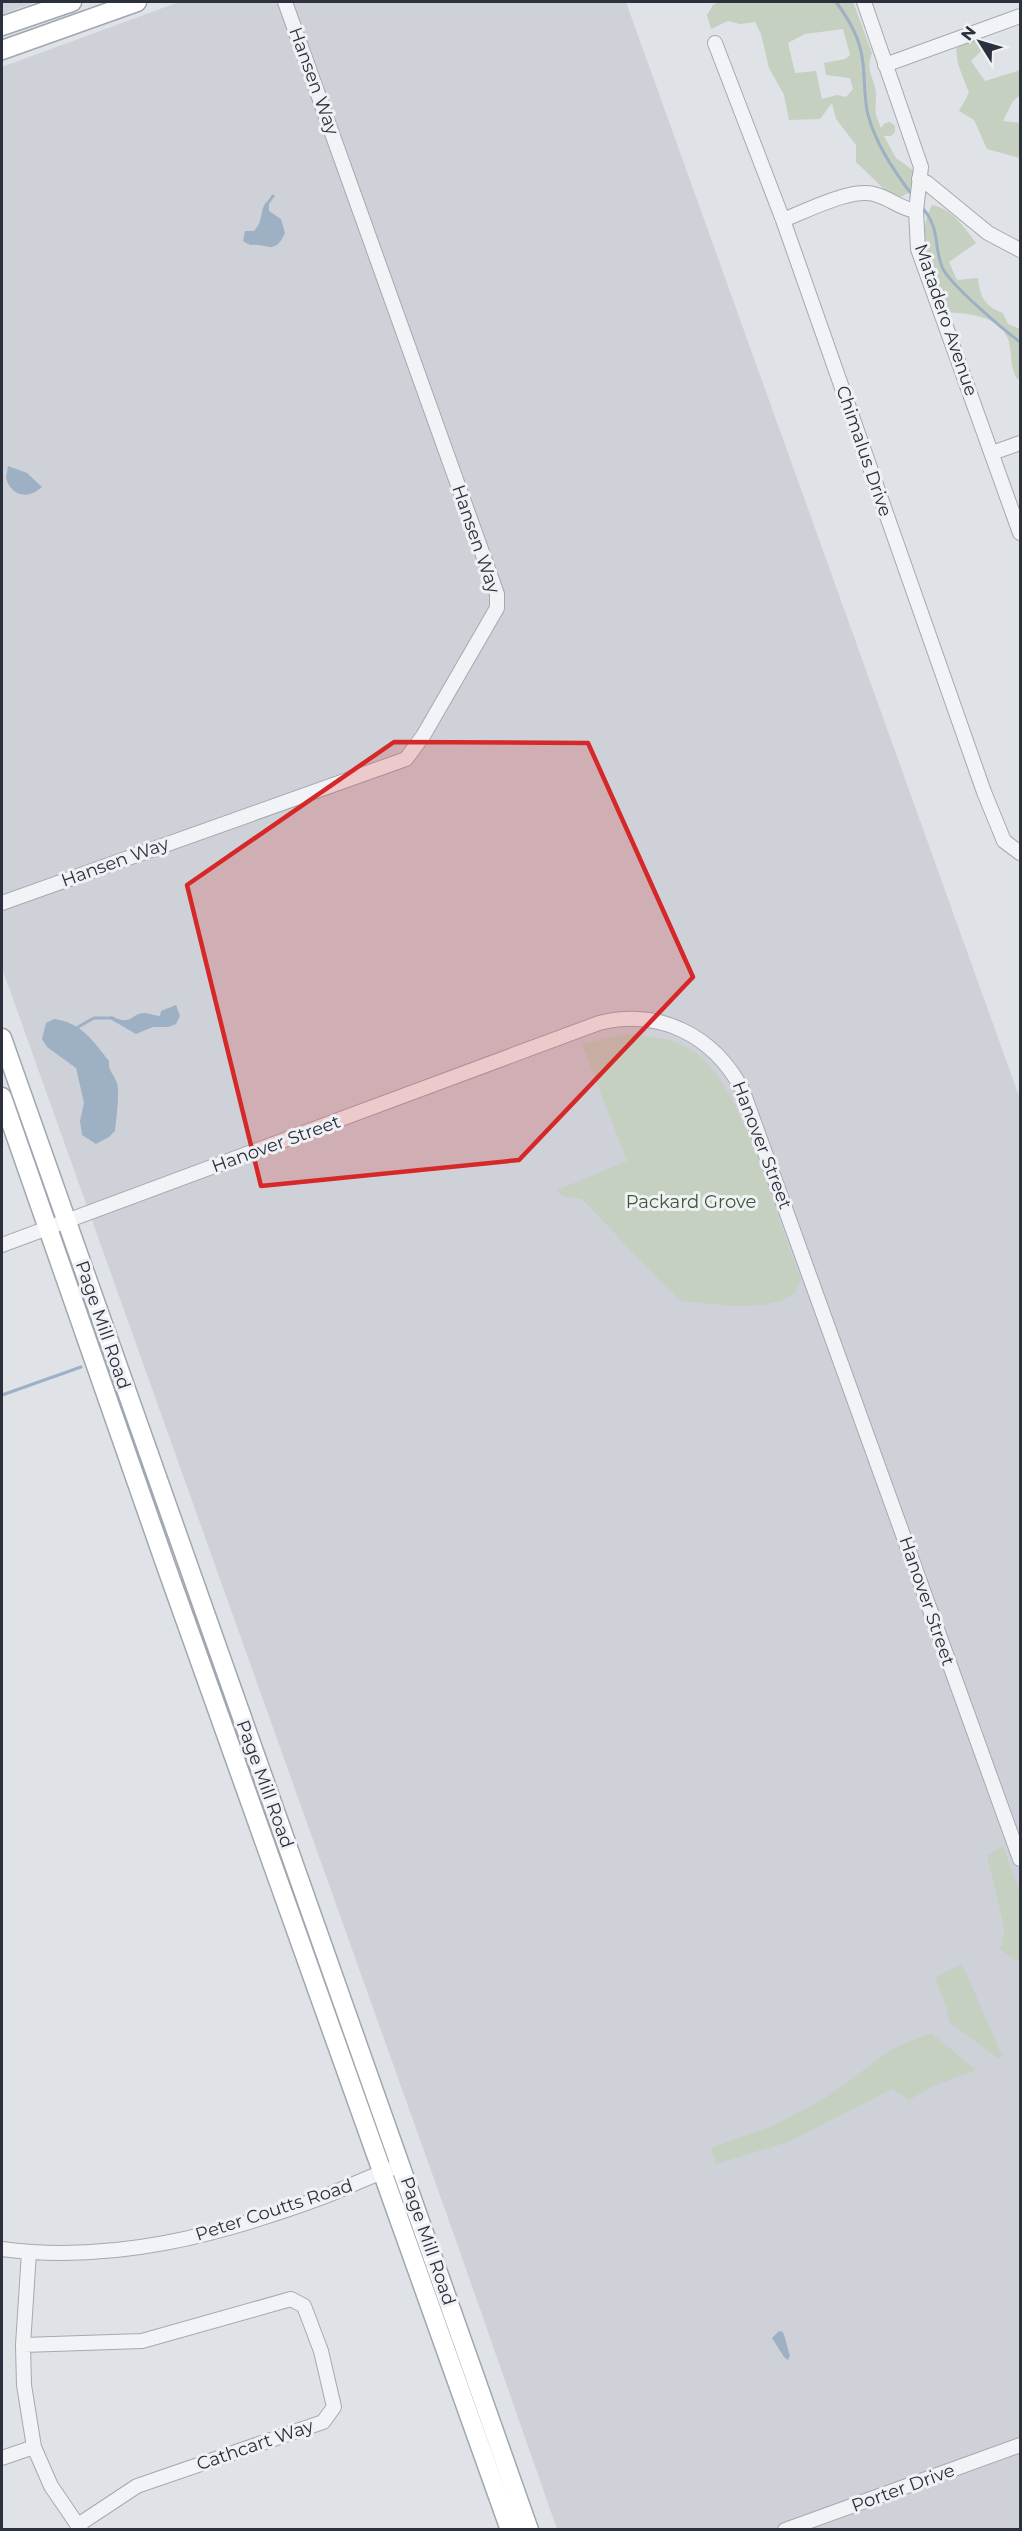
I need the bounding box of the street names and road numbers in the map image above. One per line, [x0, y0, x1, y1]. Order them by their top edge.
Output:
street label: Hansen Way [284, 24, 344, 138]
street label: Matadero Avenue [910, 241, 982, 399]
street label: Chimalus Drive [831, 383, 897, 520]
street label: Hansen Way [447, 482, 505, 596]
street label: Hansen Way [58, 832, 172, 892]
street label: Hanover Street [728, 1078, 796, 1212]
street label: Hanover Street [209, 1111, 343, 1177]
street label: Page Mill Road [71, 1258, 135, 1392]
street label: Hanover Street [895, 1534, 959, 1668]
street label: Page Mill Road [232, 1717, 298, 1851]
street label: Peter Coutts Road [193, 2174, 355, 2246]
street label: Page Mill Road [396, 2174, 460, 2308]
street label: Cathcart Way [194, 2415, 316, 2475]
street label: Porter Drive [848, 2459, 958, 2517]

